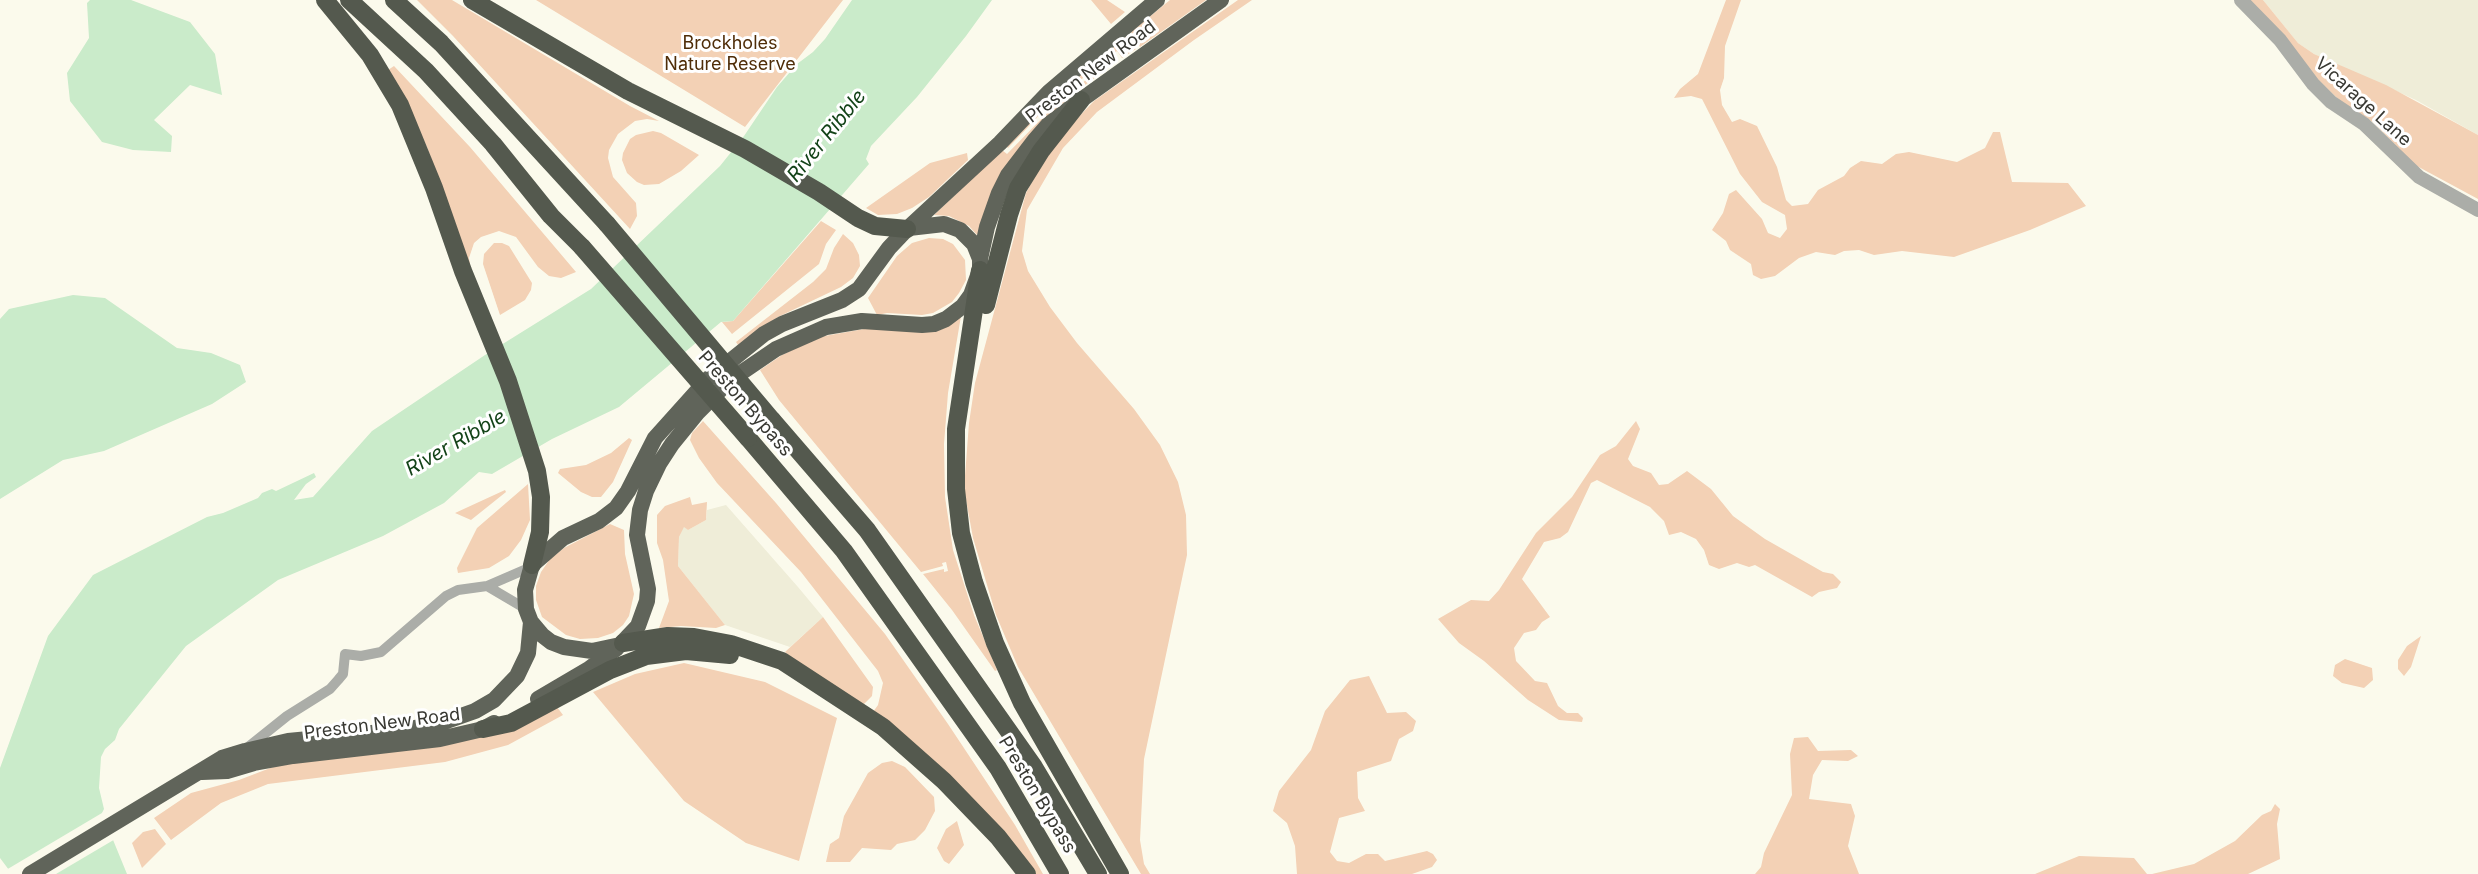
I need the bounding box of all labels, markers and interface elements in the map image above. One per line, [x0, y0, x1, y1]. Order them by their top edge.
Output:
street label: Preston New Road [1022, 16, 1160, 128]
park label: Brockholes Nature Reserve [664, 33, 796, 76]
street label: Vicarage Lane [2310, 53, 2416, 151]
water label: River Ribble [782, 85, 872, 187]
street label: Preston Bypass [693, 347, 797, 461]
water label: River Ribble [402, 405, 510, 481]
street label: Preston New Road [303, 704, 461, 744]
street label: Preston Bypass [994, 733, 1080, 857]

